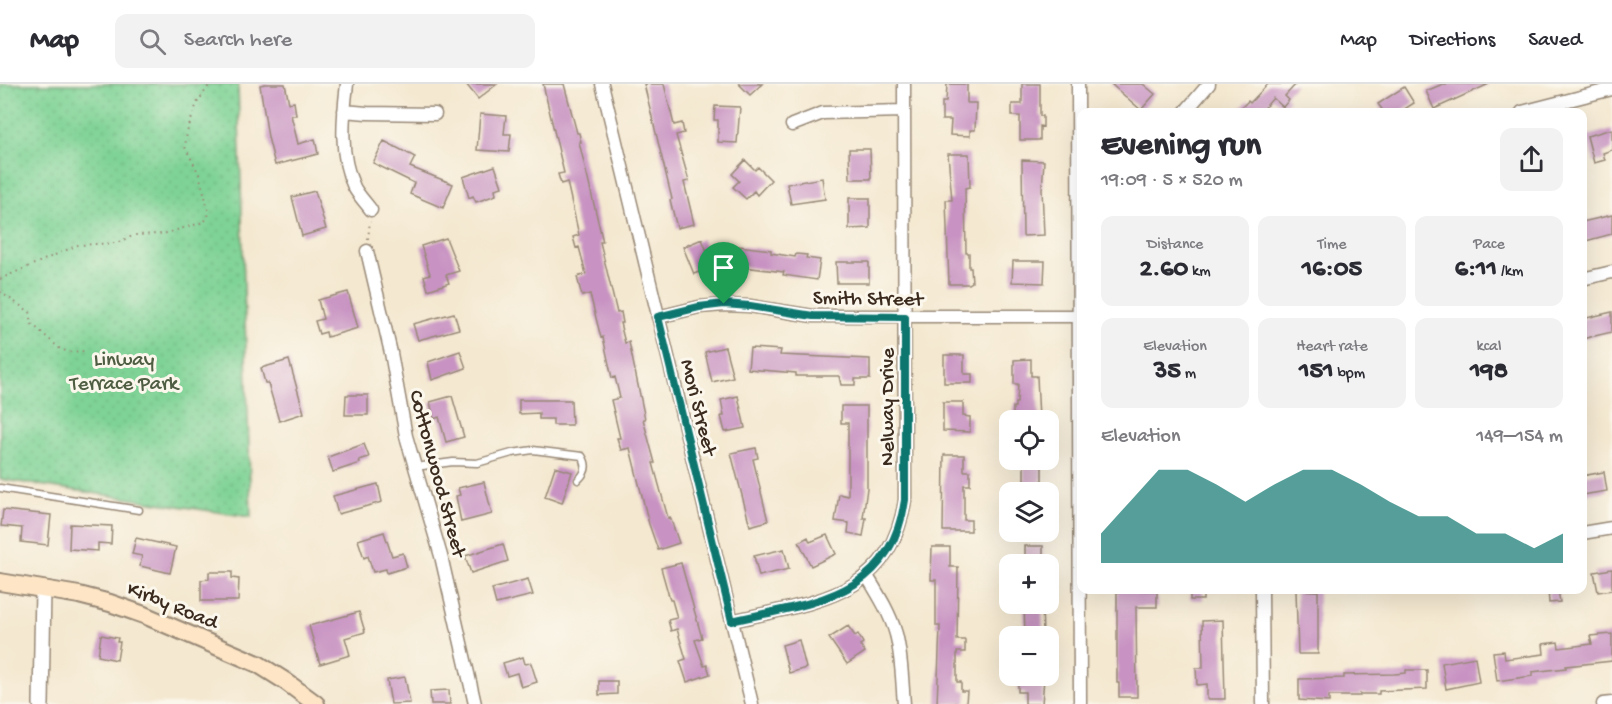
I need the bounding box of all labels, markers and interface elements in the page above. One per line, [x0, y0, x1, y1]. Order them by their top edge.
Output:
search box [115, 14, 535, 68]
text: Map [30, 25, 79, 58]
icon: search [136, 25, 169, 58]
text: Search here [184, 28, 292, 54]
text: Map [1340, 29, 1377, 54]
text: Directions [1410, 29, 1495, 54]
text: Saved [1528, 29, 1582, 54]
text: Evening run [1101, 128, 1261, 166]
button: share [1500, 128, 1563, 191]
text: 19:09 · 5 × 520 m [1101, 170, 1243, 193]
text: Distance [1147, 236, 1203, 255]
text: Time [1317, 236, 1347, 255]
text: Pace [1473, 236, 1505, 255]
pin [698, 242, 749, 304]
icon: arrive [707, 251, 740, 284]
text: 2.60 [1139, 255, 1188, 286]
text: 16:05 [1302, 255, 1362, 286]
text: 6:11 [1455, 255, 1497, 286]
text: km [1188, 263, 1211, 282]
text: /km [1497, 263, 1523, 282]
street label: Smith Street [813, 287, 926, 314]
text: Elevation [1143, 338, 1207, 357]
text: Heart rate [1296, 338, 1368, 357]
text: kcal [1477, 338, 1501, 357]
street label: Nelway Drive [877, 347, 902, 466]
park label: Linway Terrace Park [69, 349, 181, 398]
street label: Mori Street [673, 357, 721, 461]
text: 35 [1154, 357, 1181, 388]
text: 151 [1299, 357, 1334, 388]
text: 198 [1470, 357, 1508, 388]
text: m [1181, 365, 1196, 384]
text: bpm [1334, 365, 1365, 384]
street label: Cottonwood Street [401, 388, 471, 562]
map controls [999, 410, 1059, 686]
button: locate [999, 410, 1059, 470]
text: Elevation [1101, 426, 1181, 449]
text: 149–154 m [1476, 426, 1563, 449]
button: layers [999, 482, 1059, 542]
button: + [999, 554, 1059, 614]
street label: Kirby Road [123, 578, 222, 637]
button: − [999, 626, 1059, 686]

